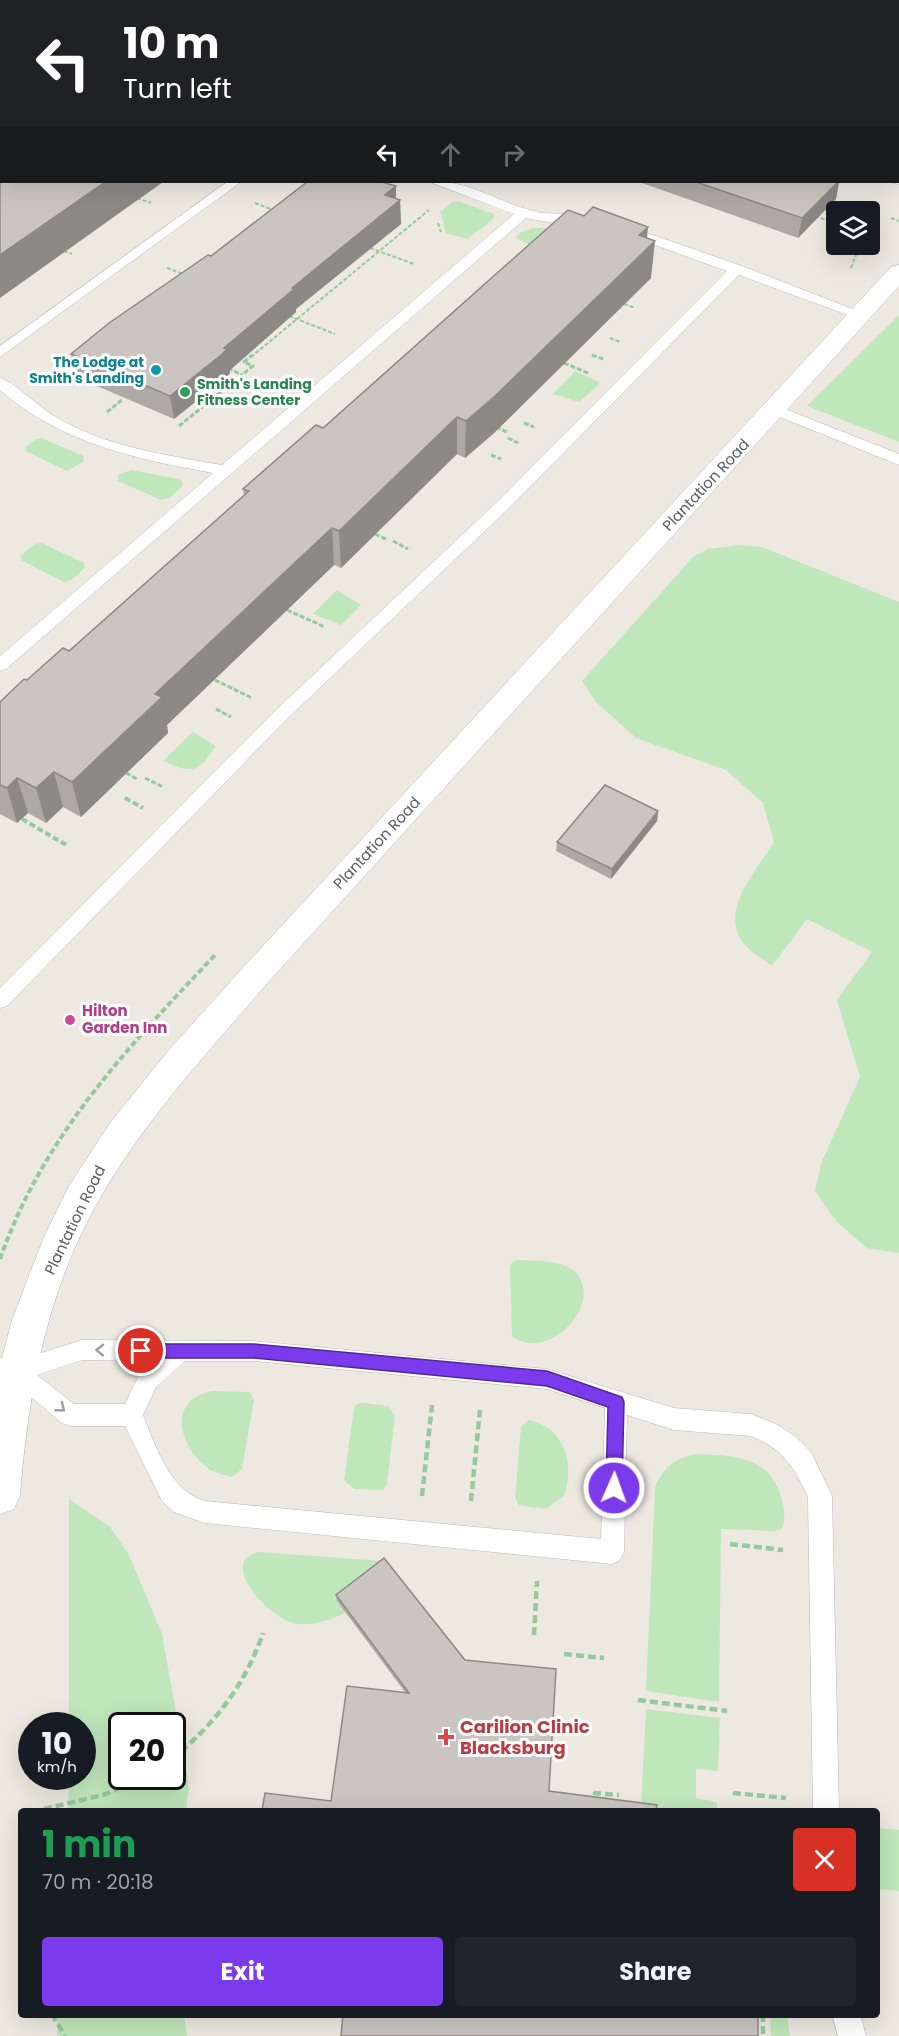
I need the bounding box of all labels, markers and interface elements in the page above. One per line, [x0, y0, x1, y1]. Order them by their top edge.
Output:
text: 10 m [123, 14, 220, 73]
icon: left [24, 24, 102, 102]
text: Turn left [123, 70, 232, 107]
icon: left [371, 138, 404, 171]
icon: ahead [434, 138, 467, 171]
icon: right [497, 138, 530, 171]
map controls [826, 201, 880, 255]
button: layers [826, 201, 880, 255]
place label: The Lodge at Smith's Landing [29, 352, 144, 388]
marker: The Lodge at Smith's Landing [149, 363, 163, 377]
place label: Smith's Landing Fitness Center [197, 374, 312, 410]
marker: Smith's Landing Fitness Center [178, 385, 192, 399]
street label: Plantation Road [657, 434, 754, 535]
street label: Plantation Road [328, 792, 425, 893]
place label: Hilton Garden Inn [82, 1000, 167, 1038]
marker: Hilton Garden Inn [63, 1013, 77, 1027]
street label: Plantation Road [39, 1162, 110, 1278]
pin [115, 1325, 166, 1376]
icon: arrive [124, 1334, 157, 1367]
one-way arrow [96, 1344, 105, 1357]
one-way arrow [54, 1401, 65, 1412]
position arrow [582, 1456, 646, 1520]
speed limit sign: 20 [108, 1712, 186, 1790]
place label: Carilion Clinic Blacksburg [460, 1714, 590, 1760]
text: 10 [42, 1722, 72, 1765]
marker: Carilion Clinic Blacksburg [437, 1728, 455, 1746]
text: km/h [37, 1756, 77, 1777]
text: 1 min [42, 1819, 136, 1870]
button: close [793, 1828, 856, 1891]
text: 70 m · 20:18 [42, 1868, 154, 1896]
button: Exit [42, 1937, 443, 2006]
button: Share [455, 1937, 856, 2006]

